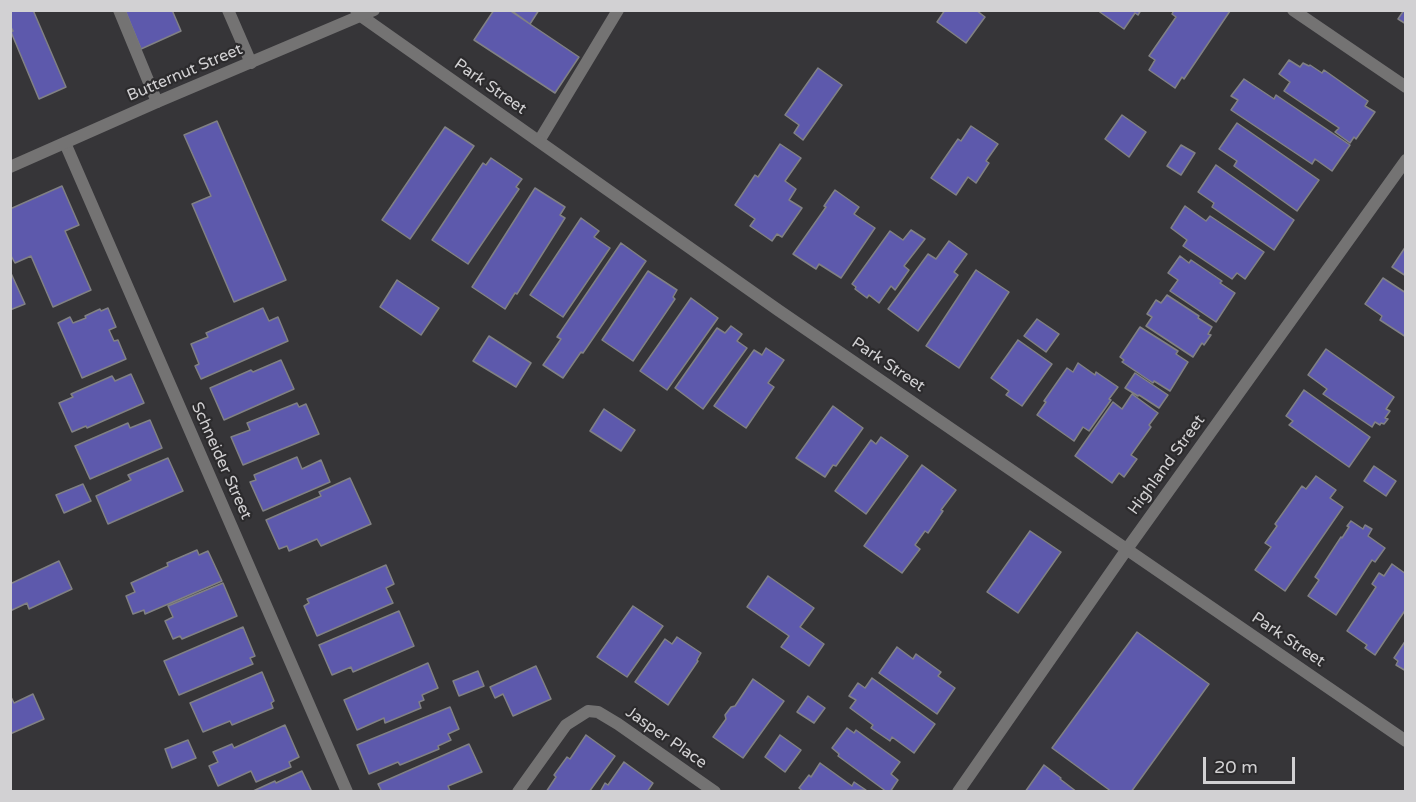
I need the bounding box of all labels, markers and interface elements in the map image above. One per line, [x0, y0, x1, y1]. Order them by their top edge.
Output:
street label: Butternut Street [124, 40, 246, 106]
street label: Park Street [450, 55, 530, 119]
street label: Park Street [848, 334, 928, 396]
street label: Schneider Street [187, 400, 255, 522]
street label: Highland Street [1124, 411, 1210, 519]
street label: Park Street [1248, 609, 1328, 671]
street label: Jasper Place [622, 703, 710, 773]
scale bar [1206, 745, 1298, 783]
text: 20 m [1214, 756, 1258, 778]

